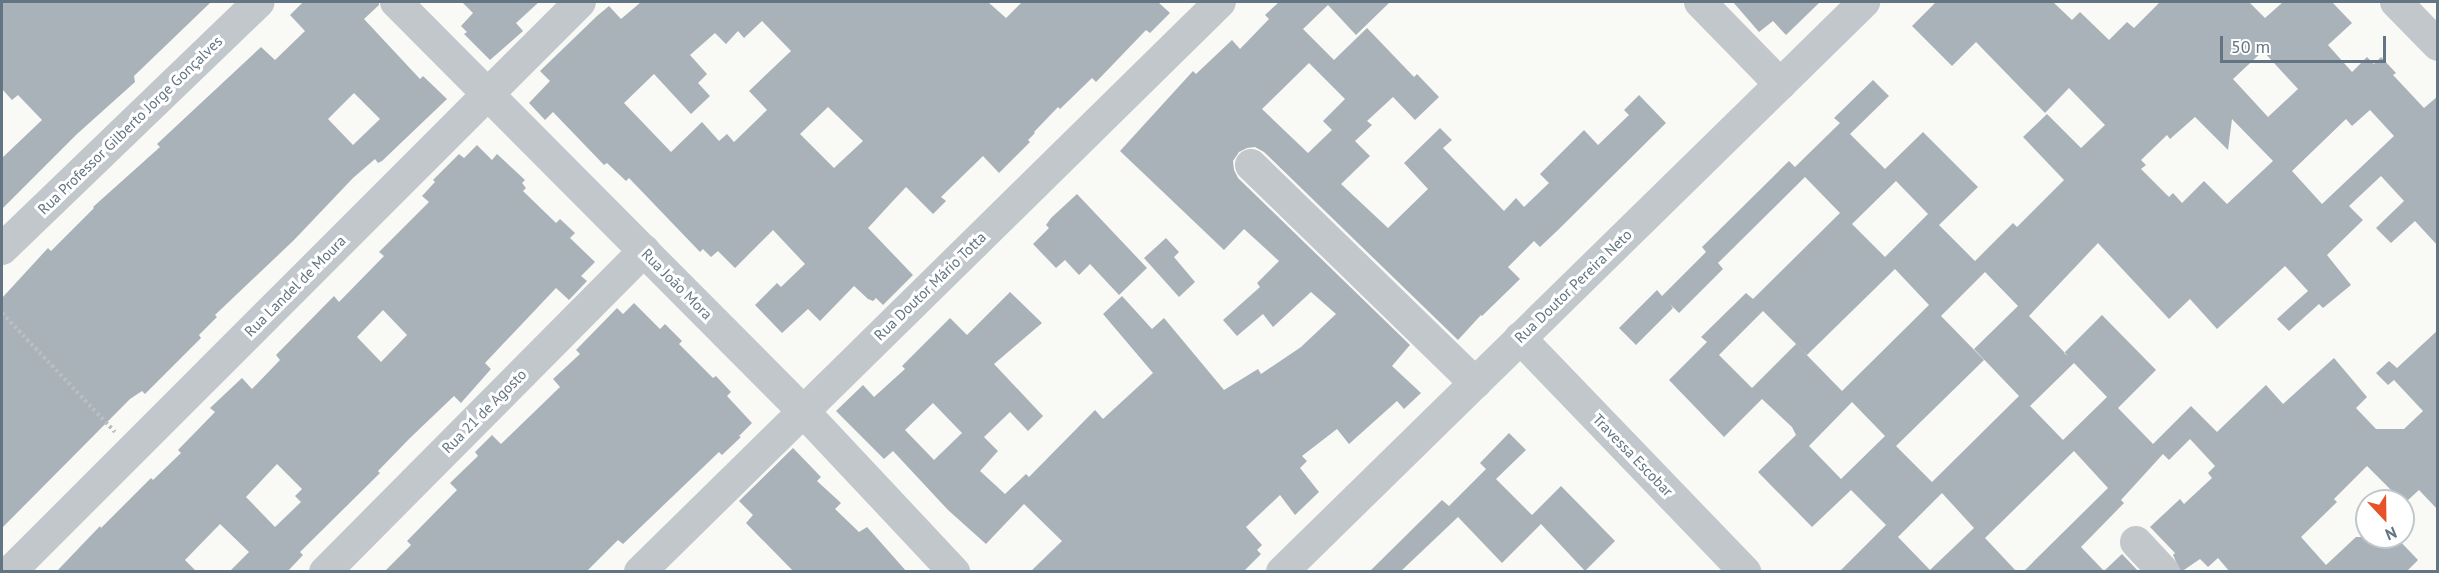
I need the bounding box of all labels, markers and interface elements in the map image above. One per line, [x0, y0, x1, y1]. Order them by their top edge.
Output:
scale bar [2223, 24, 2390, 62]
street label: Rua Professor Gilberto Jorge Gonçalves [34, 32, 226, 218]
text: 50 m [2231, 35, 2270, 58]
street label: Rua Doutor Pereira Neto [1511, 225, 1635, 347]
street label: Rua Doutor Mário Totta [870, 228, 990, 344]
street label: Rua Landel de Moura [241, 232, 349, 340]
street label: Rua João Mora [638, 245, 716, 323]
street label: Rua 21 de Agosto [438, 365, 530, 457]
street label: Travessa Escobar [1589, 410, 1677, 500]
north arrow [2355, 489, 2415, 549]
text: N [2382, 523, 2400, 545]

